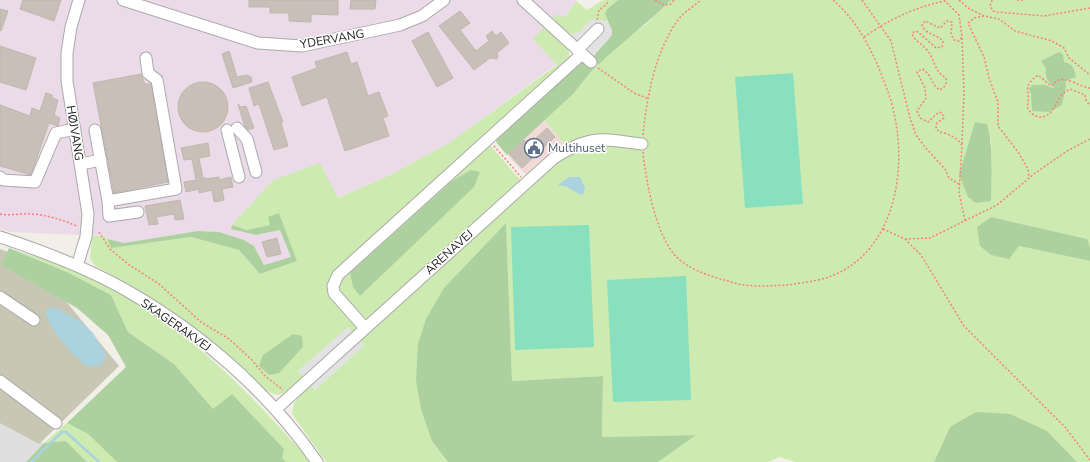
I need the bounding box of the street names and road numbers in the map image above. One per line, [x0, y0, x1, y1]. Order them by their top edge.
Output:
street label: YDERVANG [298, 25, 365, 53]
street label: HØJVANG [63, 104, 87, 162]
street label: ARENAVEJ [421, 226, 477, 278]
street label: SKAGERAKVEJ [138, 295, 214, 355]

